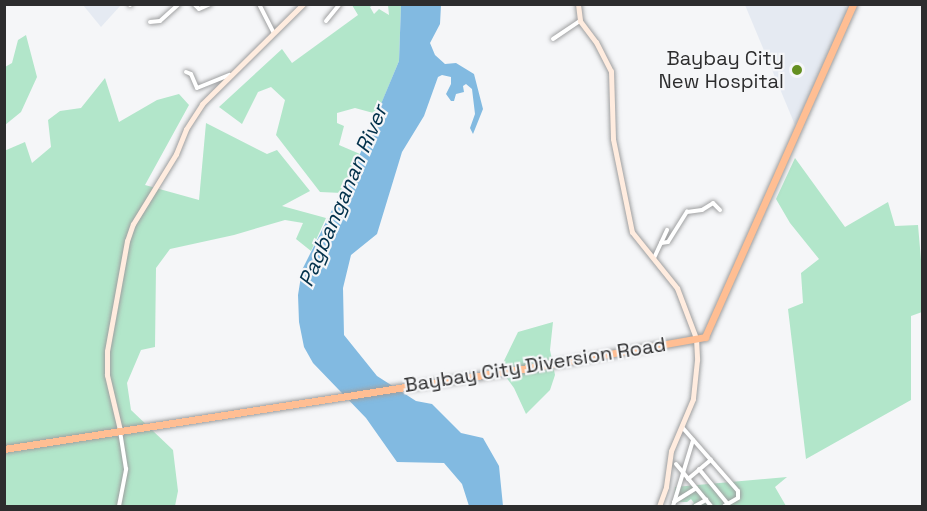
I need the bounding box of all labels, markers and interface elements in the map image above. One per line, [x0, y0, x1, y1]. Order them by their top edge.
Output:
place label: Baybay City New Hospital [659, 46, 784, 93]
marker: Baybay City New Hospital [788, 61, 806, 79]
water label: Pagbanganan River [293, 102, 393, 290]
street label: Baybay City Diversion Road [402, 332, 668, 398]

